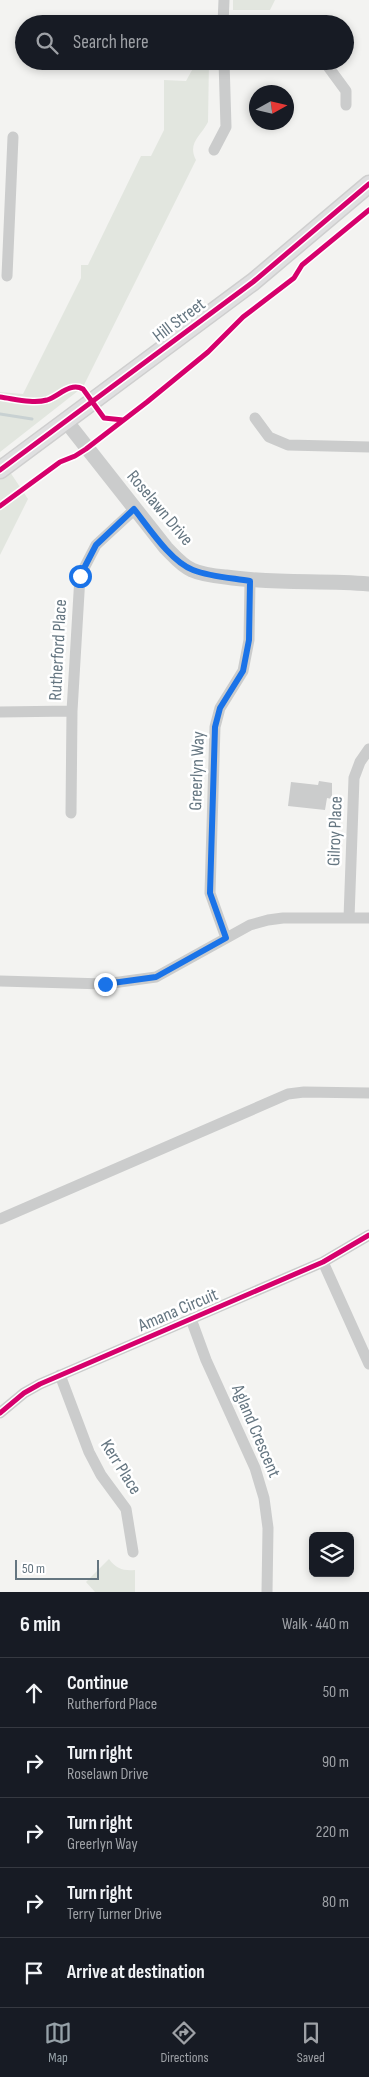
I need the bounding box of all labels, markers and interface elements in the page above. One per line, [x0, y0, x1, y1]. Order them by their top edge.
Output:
search box [15, 15, 354, 70]
icon: search [33, 29, 61, 57]
text: Search here [73, 31, 149, 54]
north arrow [249, 85, 294, 130]
street label: Hill Street [149, 293, 210, 346]
street label: Roselawn Drive [123, 466, 197, 550]
route start [69, 565, 92, 588]
street label: Rutherford Place [45, 599, 71, 701]
street label: Greerlyn Way [185, 731, 209, 811]
street label: Gilroy Place [323, 796, 347, 866]
route end [94, 973, 117, 996]
street label: Amana Circuit [134, 1284, 221, 1337]
street label: Agland Crescent [227, 1381, 285, 1481]
street label: Kerr Place [96, 1436, 146, 1498]
map controls [309, 1532, 354, 1577]
button: layers [309, 1532, 354, 1577]
scale bar [15, 1557, 99, 1580]
text: 50 m [22, 1560, 45, 1577]
text: 6 min [20, 1612, 61, 1637]
text: Walk · 440 m [282, 1615, 349, 1634]
text: Continue [67, 1672, 128, 1695]
icon: ahead [20, 1679, 48, 1707]
text: 50 m [323, 1683, 349, 1702]
text: Rutherford Place [67, 1695, 157, 1714]
text: Turn right [67, 1742, 132, 1765]
icon: right [20, 1749, 48, 1777]
text: 90 m [322, 1753, 349, 1772]
text: Roselawn Drive [67, 1765, 148, 1784]
text: Turn right [67, 1812, 132, 1835]
icon: right [20, 1819, 48, 1847]
text: 220 m [316, 1823, 349, 1842]
text: Greerlyn Way [67, 1835, 138, 1854]
text: Turn right [67, 1882, 132, 1905]
icon: right [20, 1889, 48, 1917]
text: 80 m [322, 1893, 349, 1912]
text: Terry Turner Drive [67, 1905, 162, 1924]
icon: arrive [20, 1959, 48, 1987]
text: Arrive at destination [67, 1961, 205, 1984]
tab: Map [44, 2019, 72, 2066]
tab: Directions [160, 2019, 209, 2066]
tab: Saved [297, 2019, 325, 2066]

